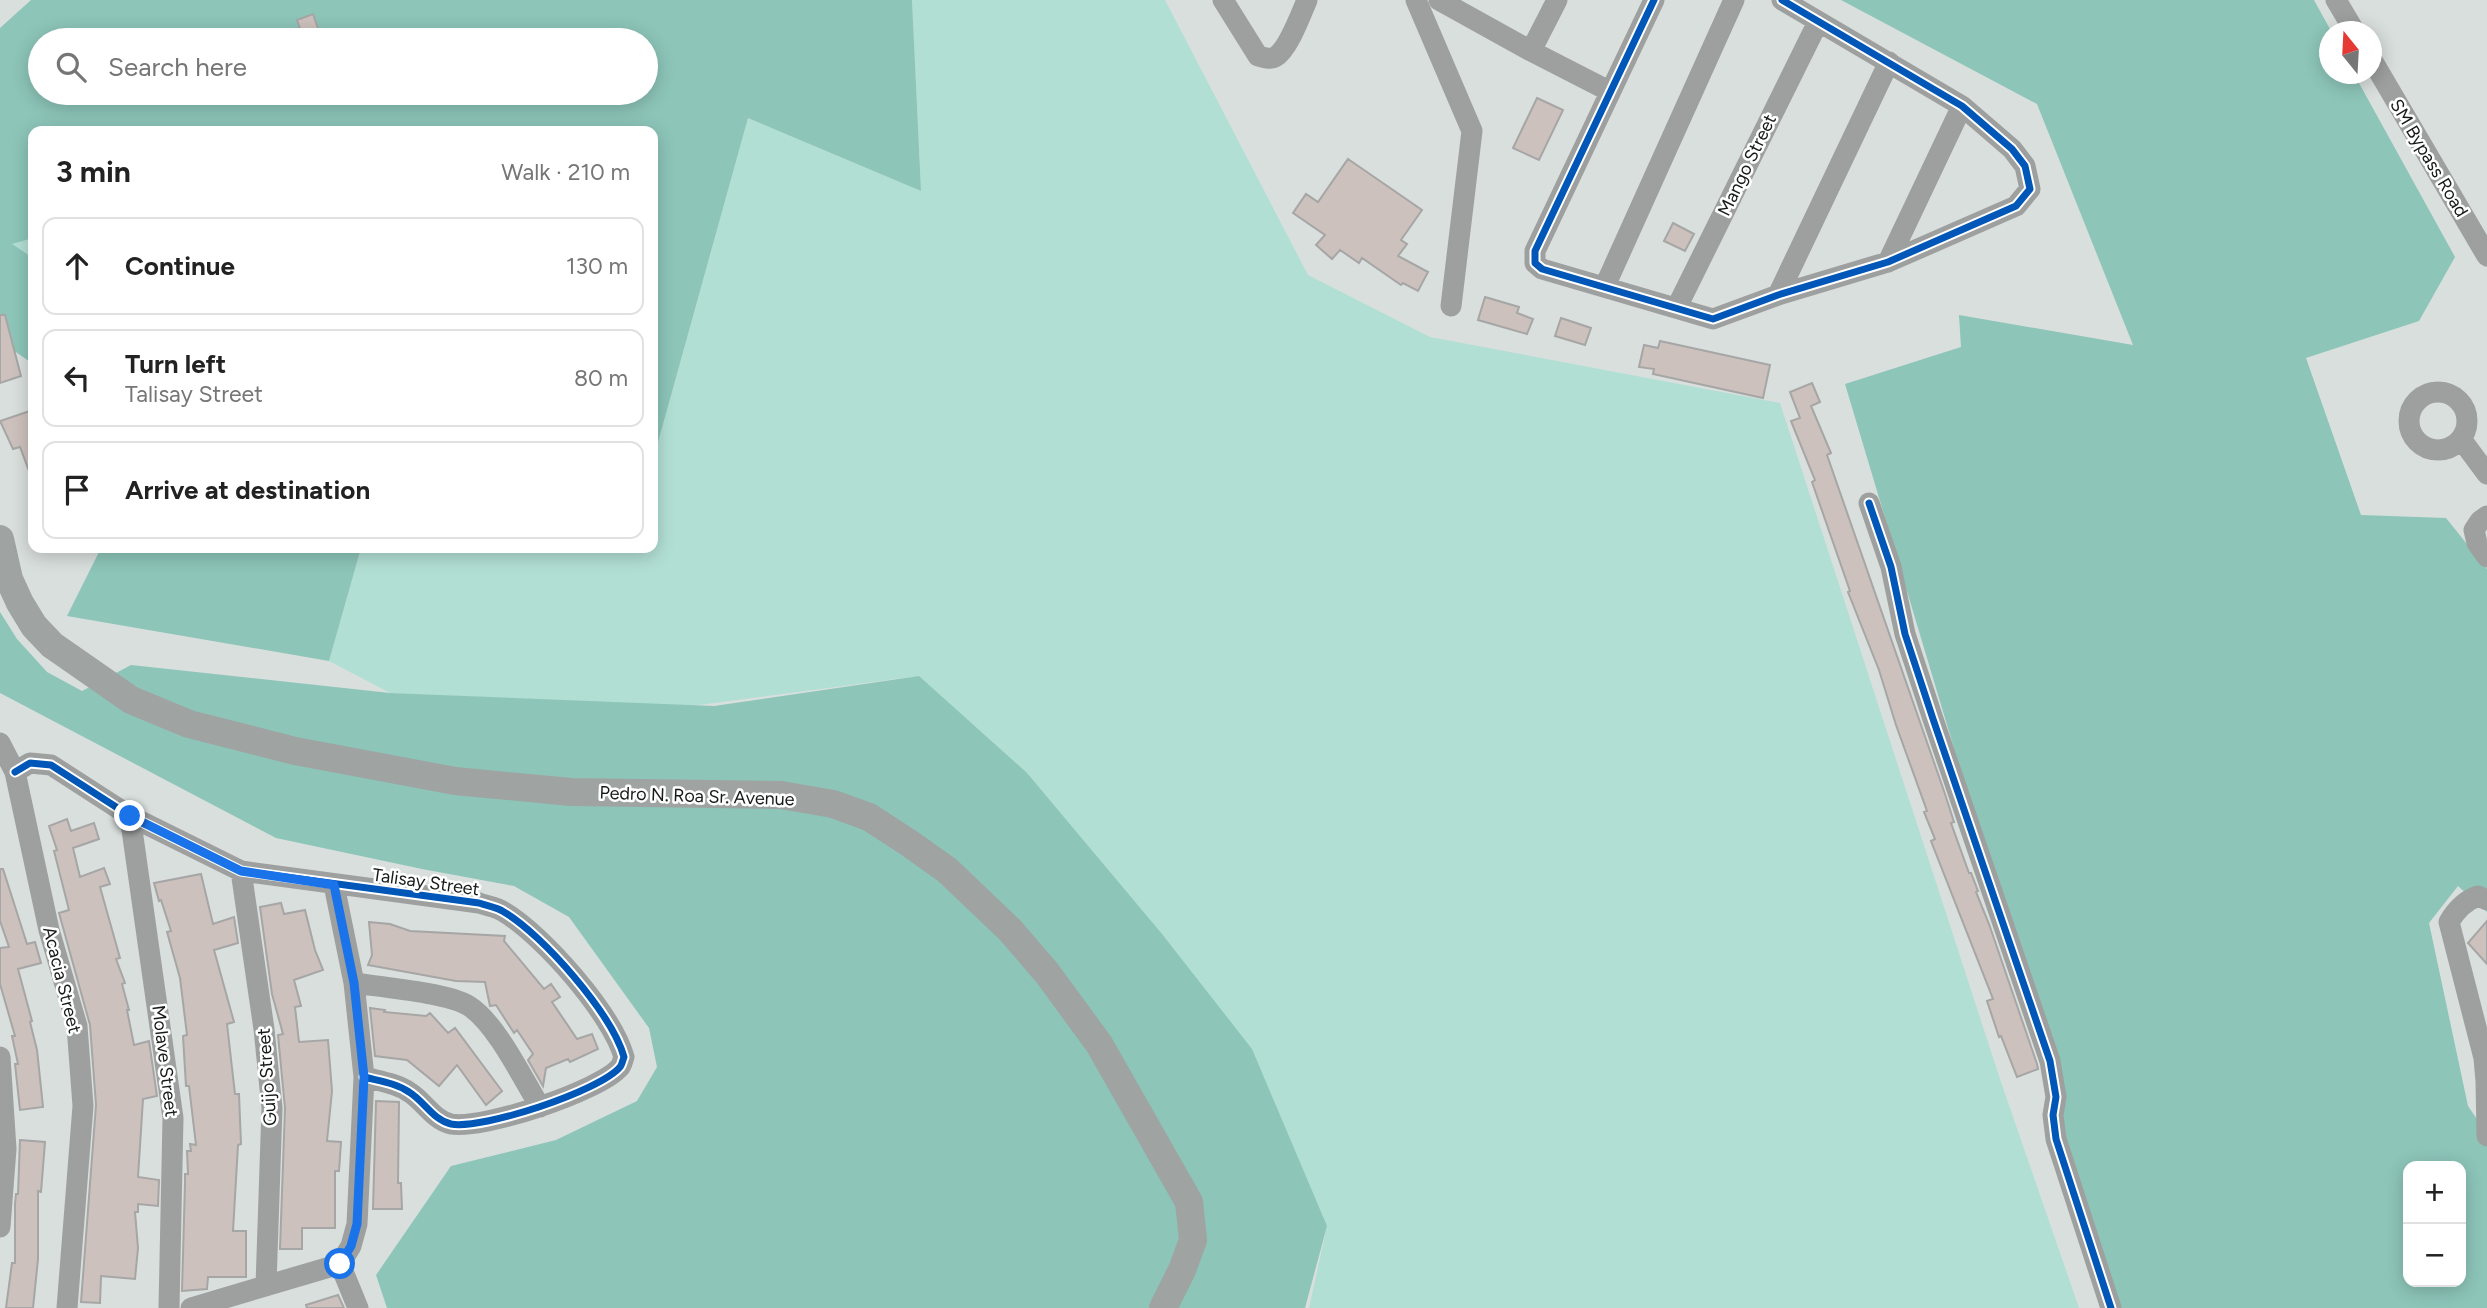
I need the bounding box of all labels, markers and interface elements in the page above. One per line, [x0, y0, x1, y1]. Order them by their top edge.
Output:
north arrow [2319, 21, 2382, 84]
search box [28, 28, 658, 105]
icon: search [52, 48, 90, 86]
text: Search here [108, 51, 247, 83]
street label: SM Bypass Road [2385, 95, 2473, 221]
street label: Mango Street [1713, 110, 1781, 219]
text: 3 min [56, 153, 131, 190]
text: Walk · 210 m [501, 158, 630, 186]
icon: ahead [58, 247, 96, 285]
text: Continue [125, 250, 235, 282]
text: 130 m [566, 252, 628, 280]
text: Turn left [125, 348, 226, 380]
icon: left [58, 359, 96, 397]
text: 80 m [574, 364, 628, 392]
text: Talisay Street [125, 380, 263, 408]
icon: arrive [58, 471, 96, 509]
text: Arrive at destination [125, 474, 370, 506]
street label: Pedro N. Roa Sr. Avenue [599, 782, 795, 810]
route end [114, 800, 145, 831]
street label: Talisay Street [371, 864, 481, 900]
street label: Acacia Street [38, 924, 86, 1036]
street label: Molave Street [147, 1004, 183, 1118]
street label: Guijo Street [253, 1027, 281, 1127]
map controls [2403, 1161, 2466, 1287]
button: + [2403, 1161, 2466, 1224]
button: − [2403, 1224, 2466, 1287]
route start [324, 1248, 355, 1279]

